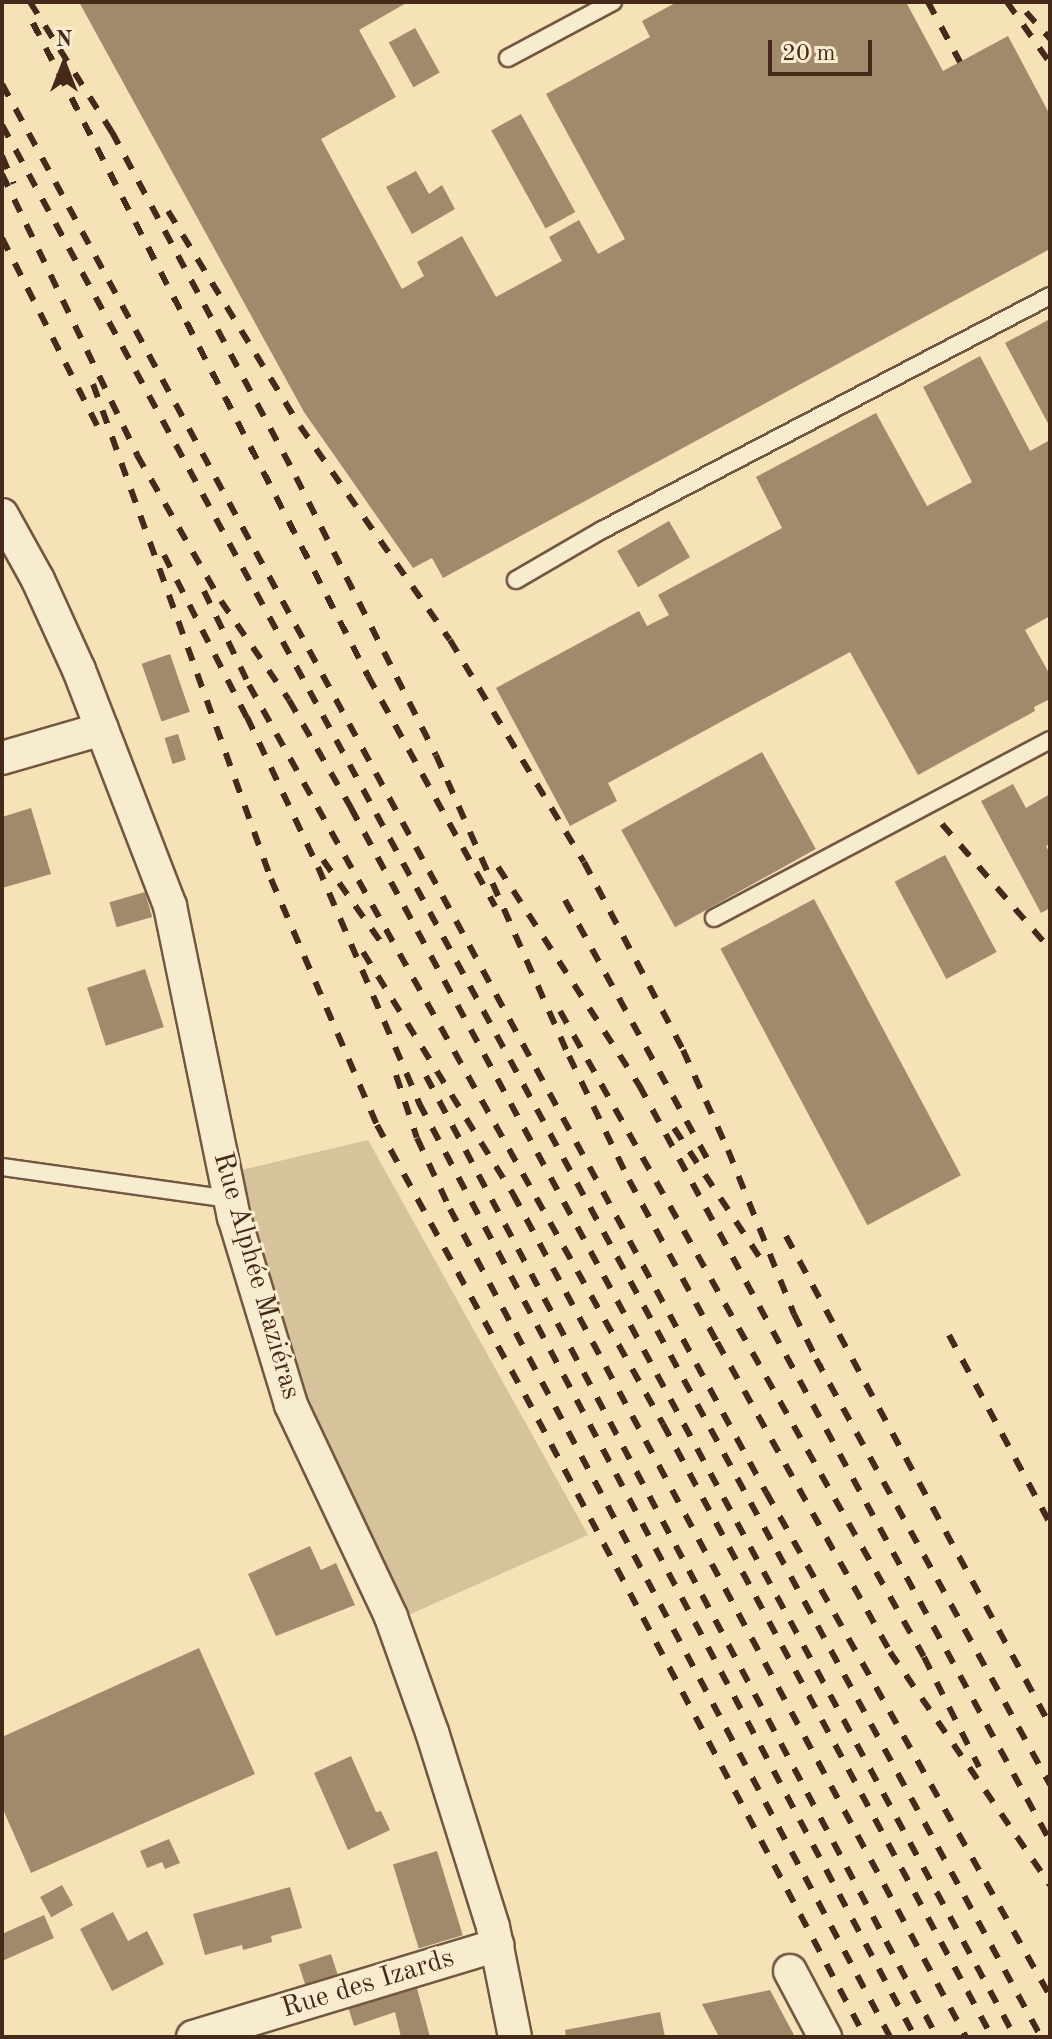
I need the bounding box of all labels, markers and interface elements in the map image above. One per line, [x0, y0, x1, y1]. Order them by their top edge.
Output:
north arrow [24, 24, 104, 104]
scale bar [772, 24, 876, 74]
text: N [56, 29, 72, 51]
text: 20 m [782, 42, 836, 66]
street label: Rue Alphée Maziéras [205, 1149, 307, 1403]
street label: Rue des Izards [278, 1942, 458, 2026]

